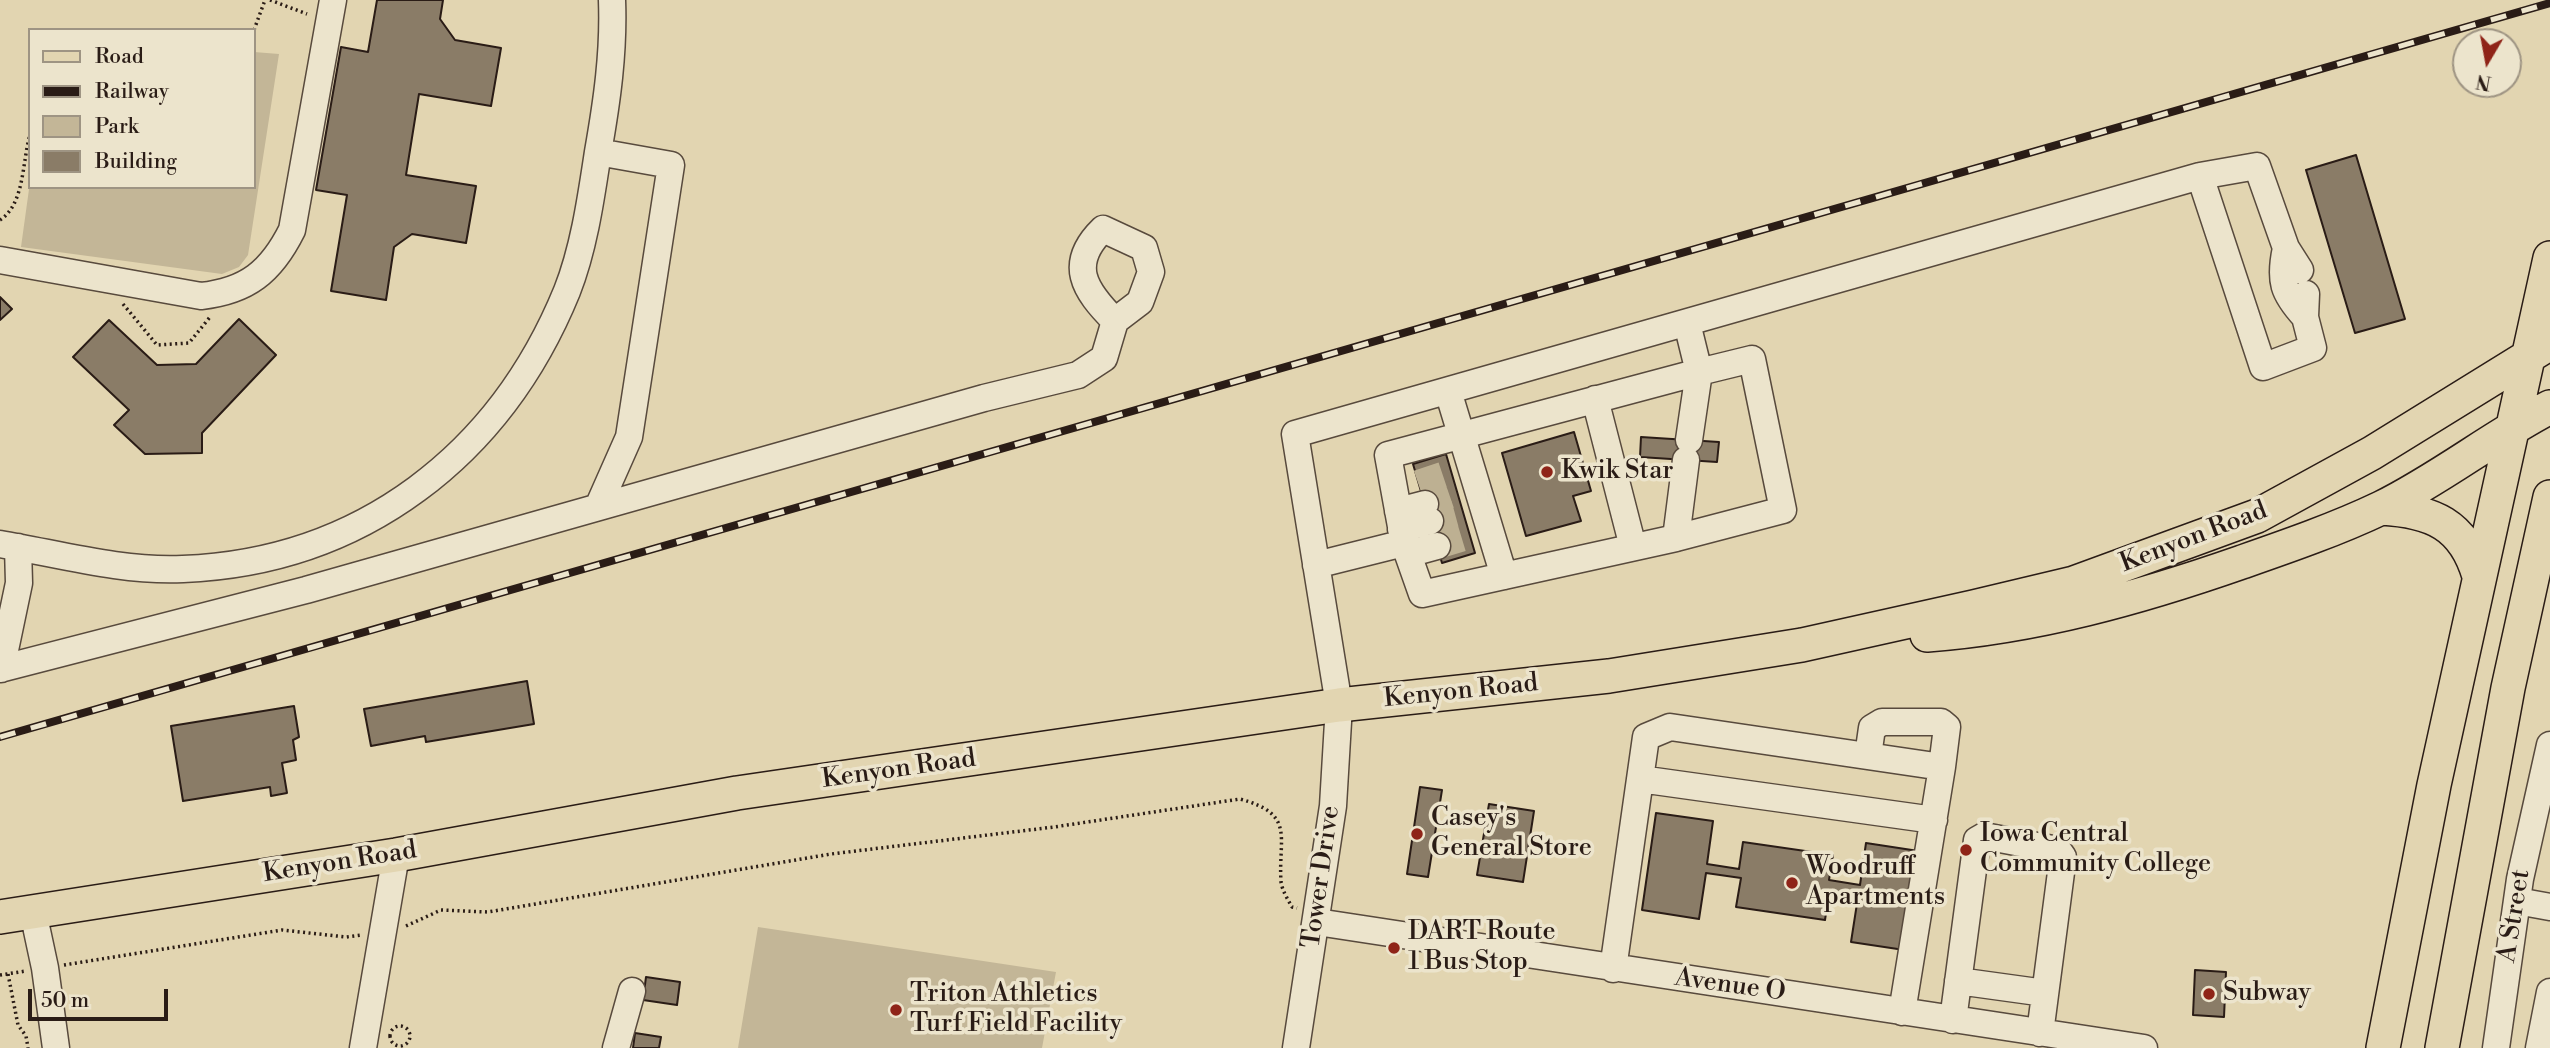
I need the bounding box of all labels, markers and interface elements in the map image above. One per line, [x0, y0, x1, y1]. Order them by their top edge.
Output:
legend [28, 28, 256, 189]
north arrow [2452, 28, 2522, 98]
text: Road [95, 44, 144, 70]
text: N [2474, 69, 2493, 95]
text: Railway [95, 79, 169, 105]
text: Park [95, 114, 139, 140]
text: Building [95, 149, 177, 175]
place label: Kwik Star [1561, 456, 1674, 488]
marker: Kwik Star [1539, 464, 1555, 480]
street label: Kenyon Road [2116, 496, 2272, 580]
street label: Kenyon Road [1382, 668, 1540, 716]
street label: Kenyon Road [820, 744, 978, 796]
place label: Casey's General Store [1431, 803, 1592, 864]
street label: Tower Drive [1297, 804, 1347, 950]
place label: Iowa Central Community College [1980, 819, 2211, 880]
marker: Casey's General Store [1409, 826, 1425, 842]
street label: Kenyon Road [261, 835, 419, 891]
marker: Iowa Central Community College [1958, 842, 1974, 858]
place label: Woodruff Apartments [1806, 852, 1945, 914]
street label: A Street [2492, 867, 2538, 965]
marker: Woodruff Apartments [1784, 875, 1800, 891]
place label: DART Route 1 Bus Stop [1408, 917, 1556, 978]
marker: DART Route 1 Bus Stop [1386, 940, 1402, 956]
street label: Avenue O [1673, 963, 1787, 1009]
scale bar [32, 974, 172, 1018]
place label: Subway [2223, 978, 2311, 1010]
place label: Triton Athletics Turf Field Facility [910, 979, 1122, 1040]
marker: Subway [2201, 986, 2217, 1002]
text: 50 m [41, 988, 89, 1014]
marker: Triton Athletics Turf Field Facility [888, 1002, 904, 1018]

